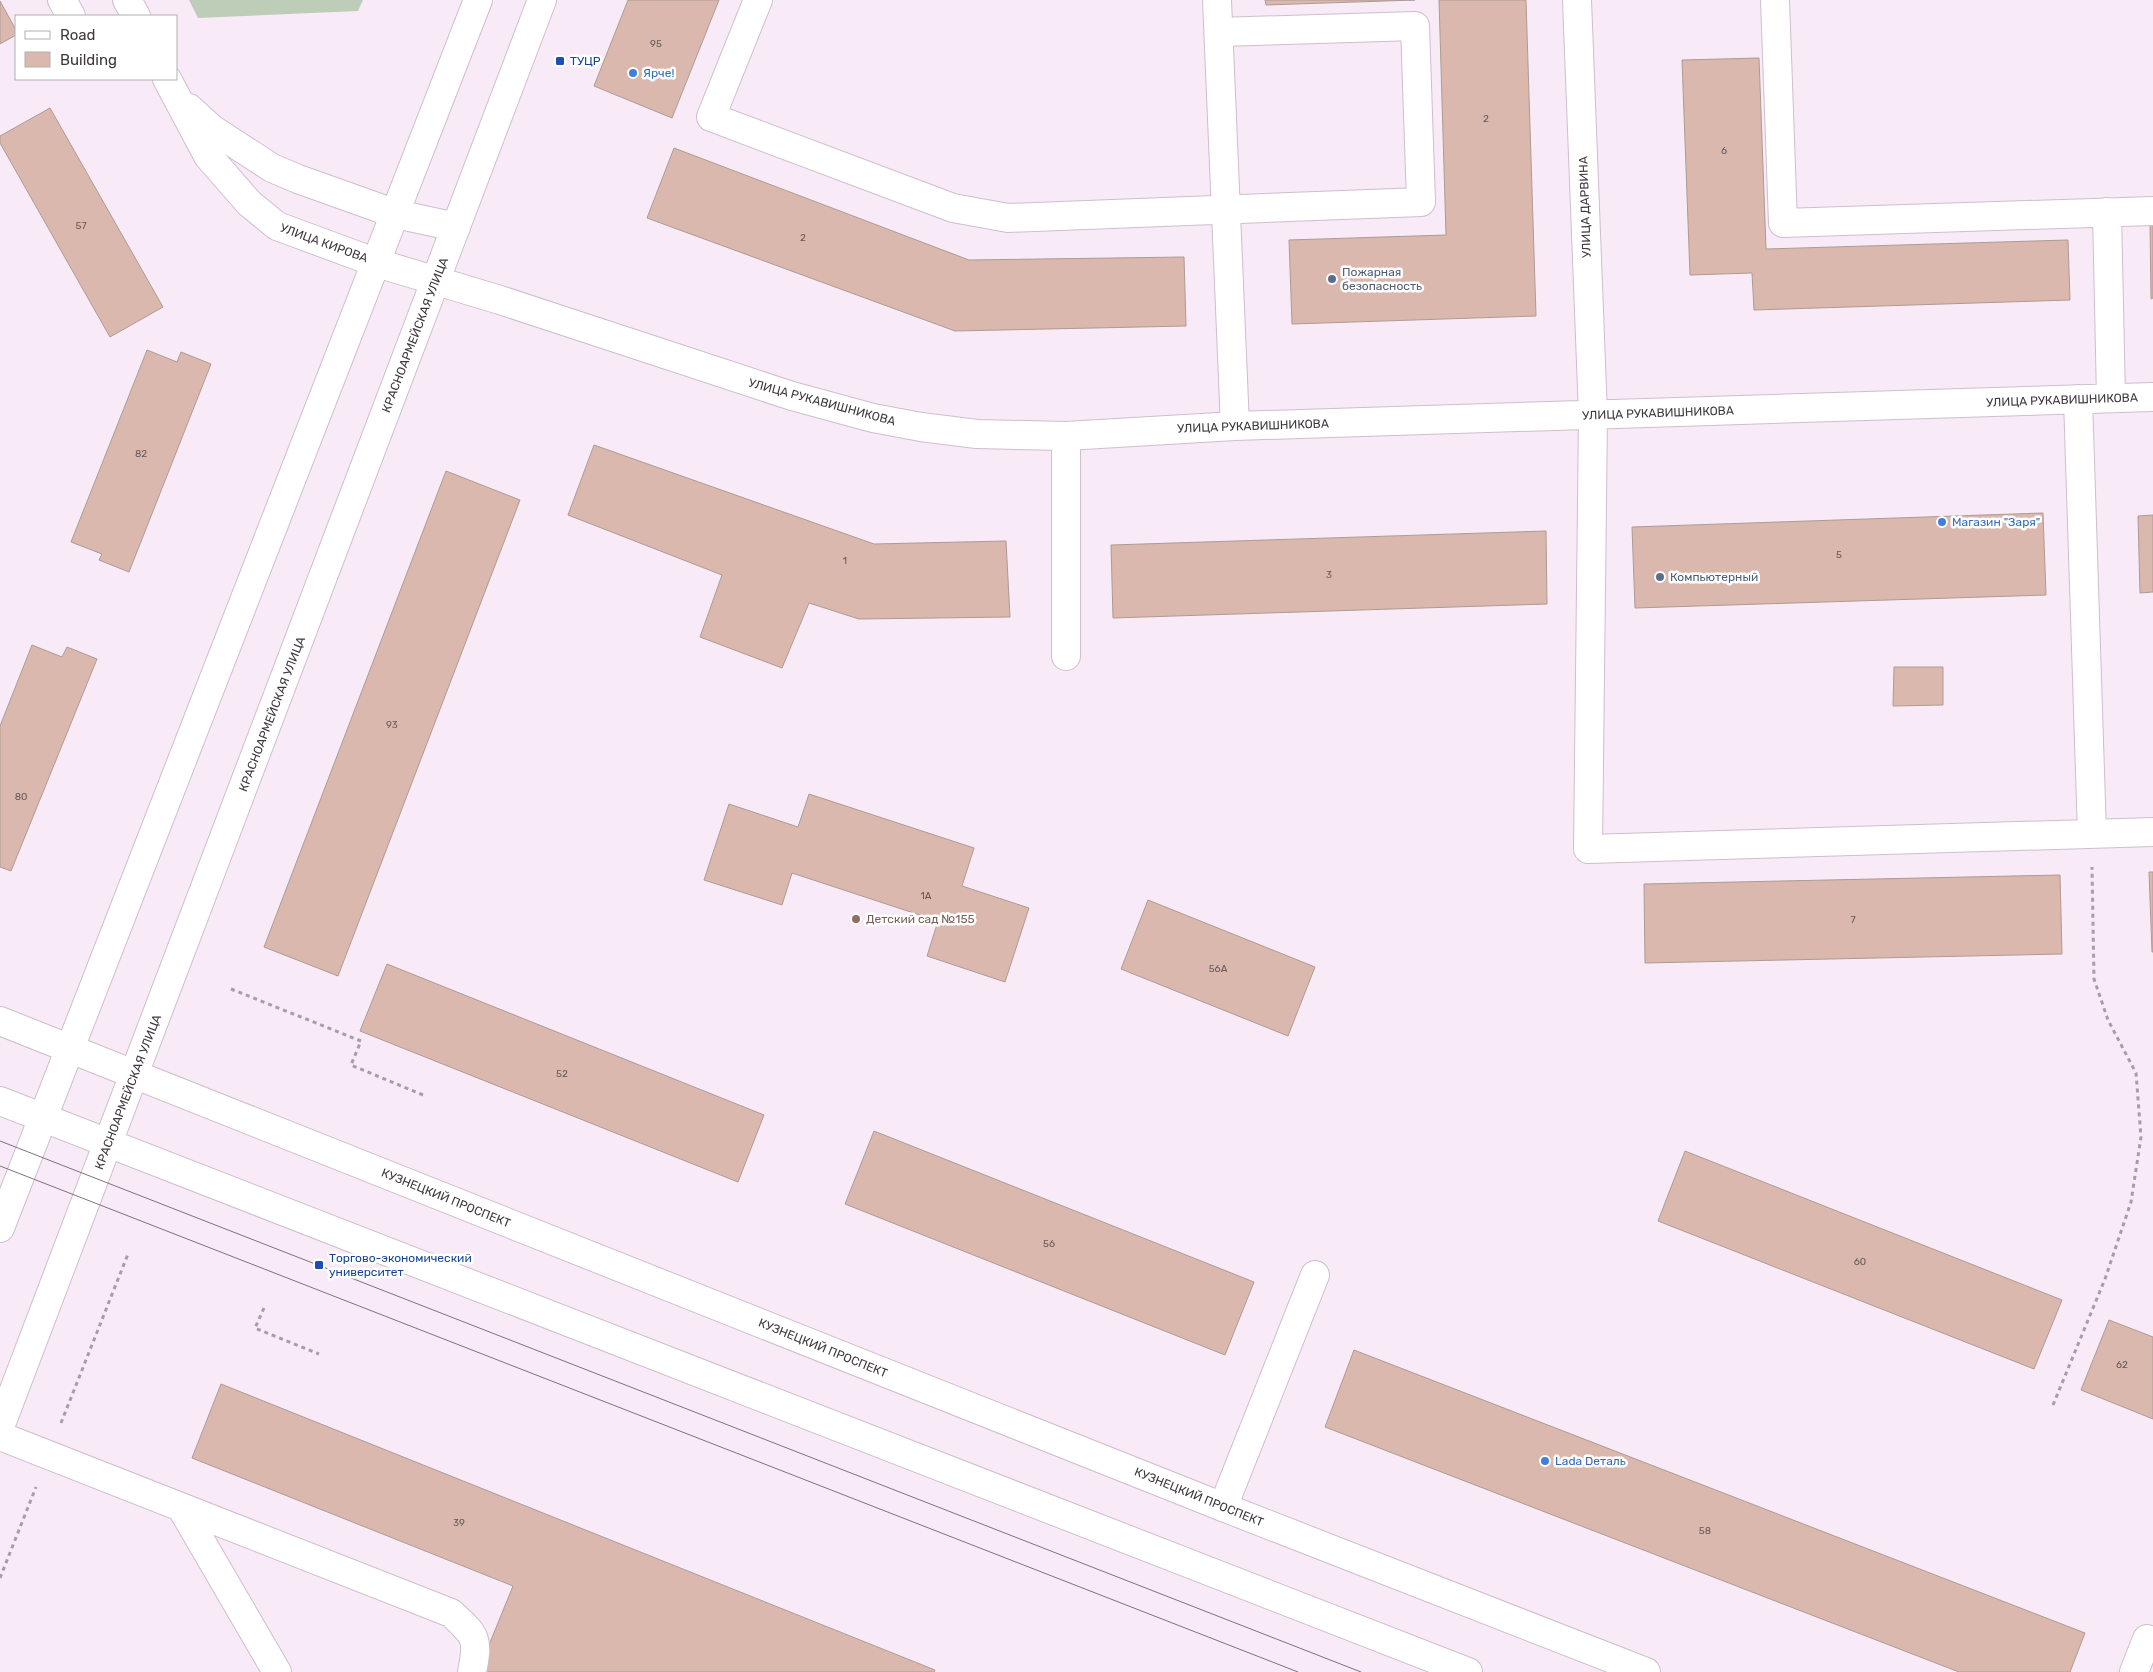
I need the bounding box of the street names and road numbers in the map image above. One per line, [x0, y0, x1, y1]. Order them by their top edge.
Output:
street label: УЛИЦА ДАРВИНА [1576, 156, 1594, 258]
street label: УЛИЦА КИРОВА [278, 221, 370, 265]
street label: КРАСНОАРМЕЙСКАЯ УЛИЦА [379, 255, 451, 415]
street label: УЛИЦА РУКАВИШНИКОВА [747, 376, 897, 428]
street label: УЛИЦА РУКАВИШНИКОВА [1986, 390, 2138, 410]
street label: УЛИЦА РУКАВИШНИКОВА [1582, 403, 1734, 423]
street label: УЛИЦА РУКАВИШНИКОВА [1177, 416, 1329, 436]
street label: КРАСНОАРМЕЙСКАЯ УЛИЦА [236, 634, 308, 794]
street label: КРАСНОАРМЕЙСКАЯ УЛИЦА [92, 1012, 164, 1172]
street label: КУЗНЕЦКИЙ ПРОСПЕКТ [379, 1166, 513, 1230]
street label: КУЗНЕЦКИЙ ПРОСПЕКТ [756, 1316, 890, 1380]
street label: КУЗНЕЦКИЙ ПРОСПЕКТ [1132, 1465, 1266, 1529]

